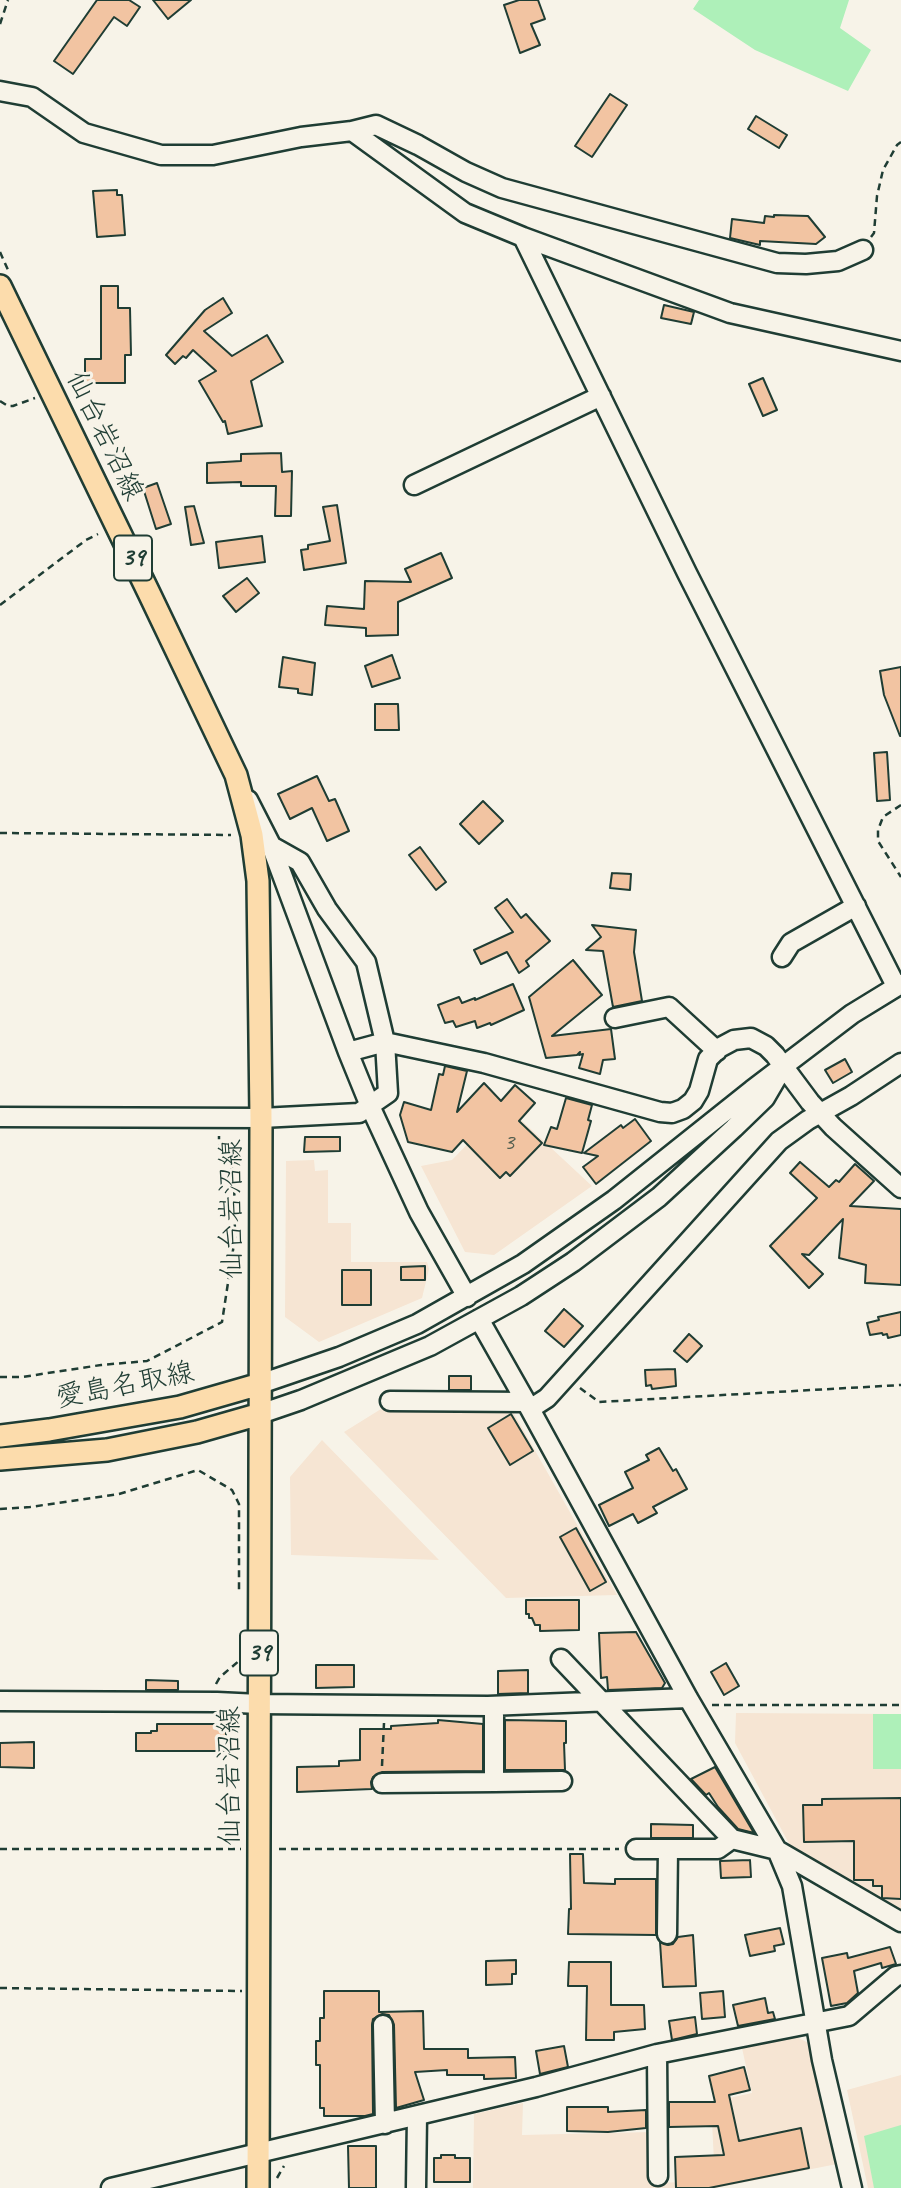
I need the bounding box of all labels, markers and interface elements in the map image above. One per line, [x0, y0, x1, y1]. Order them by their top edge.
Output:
street label: 仙台岩沼線 [58, 366, 150, 506]
road number: 39 [114, 536, 152, 580]
house number: 3 [504, 1129, 514, 1157]
street label: 仙台岩沼線 [216, 1139, 250, 1279]
street label: 愛島名取線 [53, 1356, 197, 1416]
road number: 39 [240, 1630, 278, 1676]
street label: 仙台岩沼線 [214, 1706, 248, 1846]

